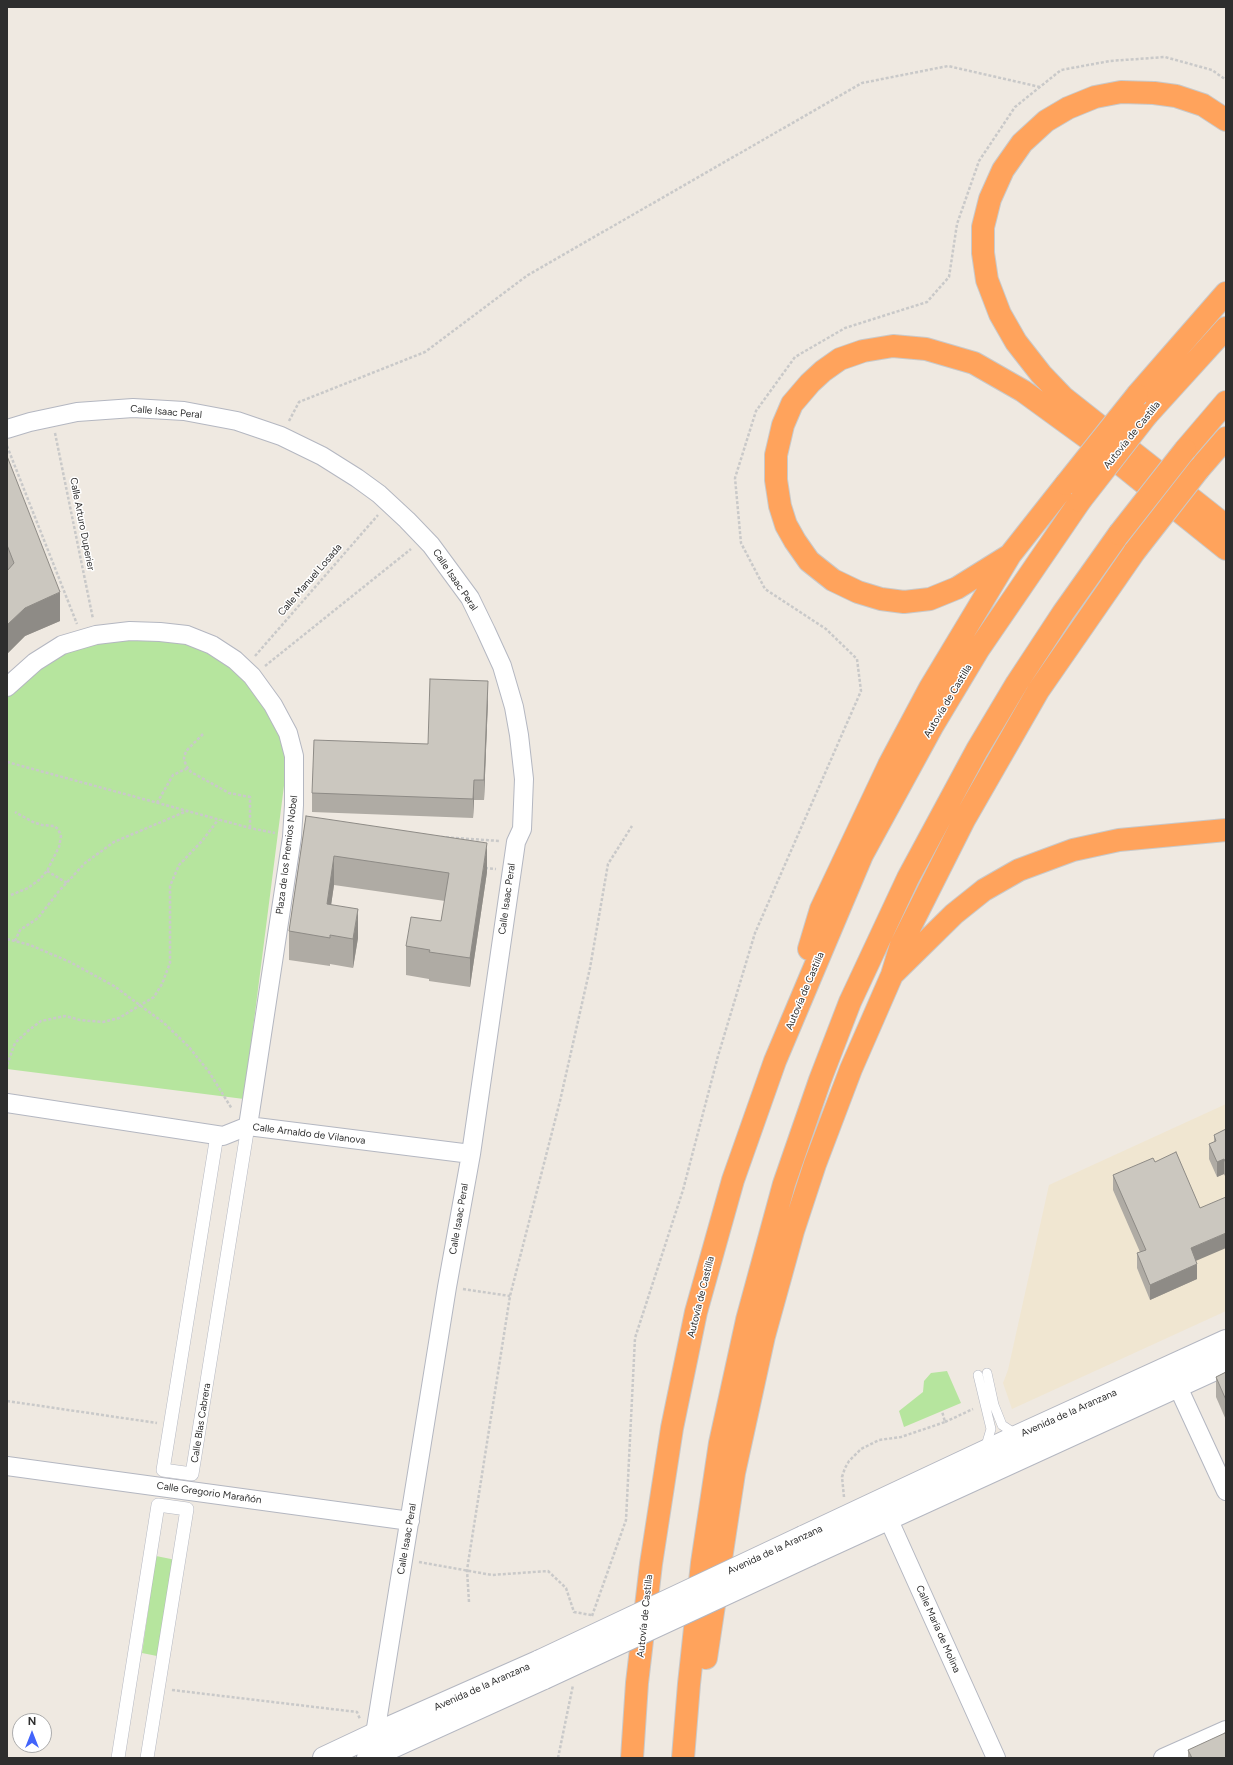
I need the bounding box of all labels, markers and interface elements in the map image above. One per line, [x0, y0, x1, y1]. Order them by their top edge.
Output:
street label: Autovía de Castilla [1101, 399, 1163, 471]
street label: Calle Isaac Peral [130, 403, 202, 421]
street label: Calle Arturo Duperier [67, 477, 97, 571]
street label: Calle Manuel Losada [276, 542, 344, 618]
street label: Calle Isaac Peral [430, 547, 480, 613]
street label: Autovía de Castilla [921, 662, 975, 740]
street label: Plaza de los Premios Nobel [274, 795, 300, 915]
street label: Calle Isaac Peral [496, 863, 518, 935]
street label: Autovía de Castilla [783, 950, 827, 1032]
street label: Calle Arnaldo de Vilanova [252, 1121, 366, 1147]
street label: Calle Isaac Peral [447, 1183, 471, 1255]
street label: Autovía de Castilla [685, 1255, 717, 1339]
street label: Calle Blas Cabrera [189, 1382, 213, 1464]
street label: Avenida de la Aranzana [1019, 1386, 1119, 1440]
street label: Calle Gregorio Marañón [156, 1480, 262, 1506]
street label: Calle Isaac Peral [395, 1503, 419, 1575]
street label: Avenida de la Aranzana [726, 1523, 824, 1577]
street label: Autovía de Castilla [635, 1574, 655, 1658]
street label: Calle María de Molina [913, 1583, 963, 1675]
street label: Avenida de la Aranzana [432, 1660, 532, 1714]
north arrow [12, 1713, 52, 1753]
text: N [28, 1715, 36, 1728]

